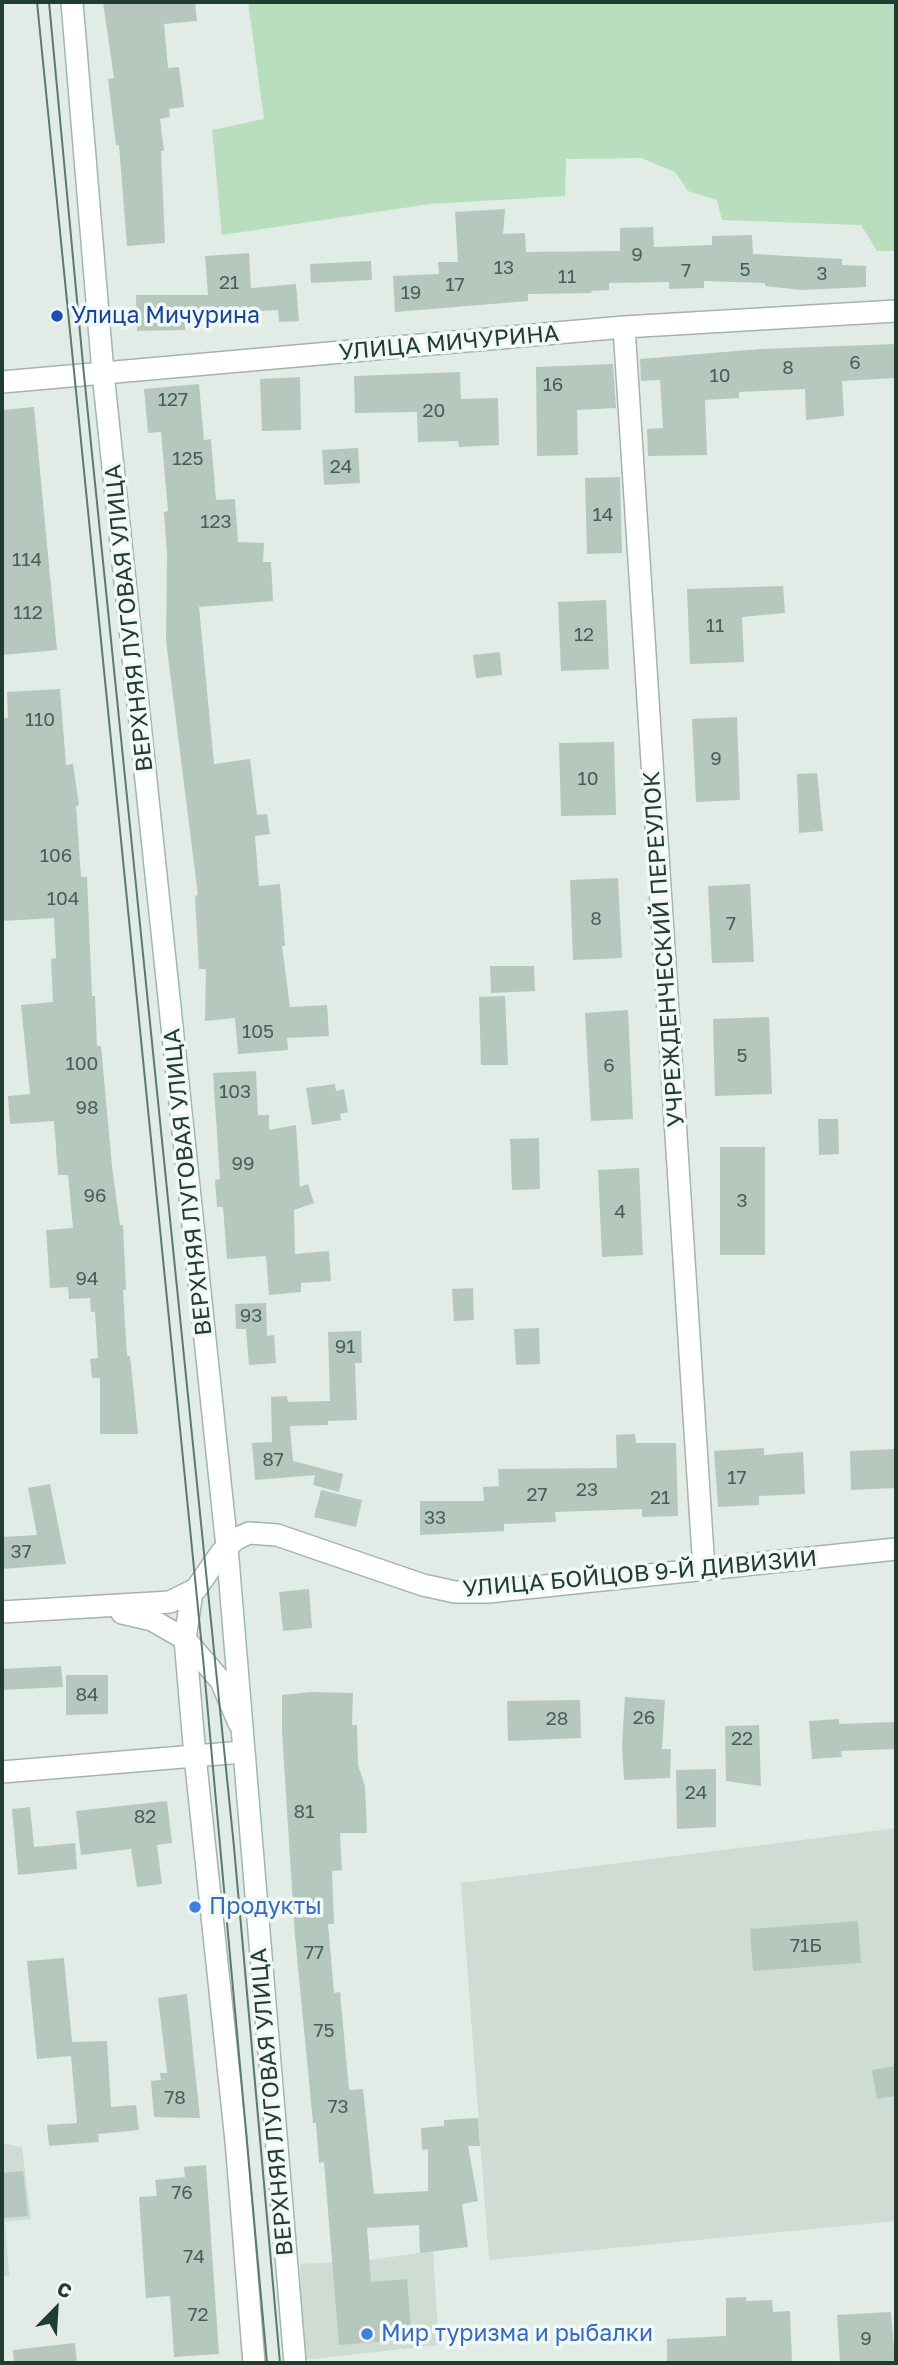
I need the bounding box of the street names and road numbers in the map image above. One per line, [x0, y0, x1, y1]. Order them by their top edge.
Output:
street label: УЛИЦА МИЧУРИНА [338, 320, 560, 366]
street label: ВЕРХНЯЯ ЛУГОВАЯ УЛИЦА [99, 463, 159, 773]
street label: УЧРЕЖДЕНЧЕСКИЙ ПЕРЕУЛОК [638, 770, 690, 1128]
street label: ВЕРХНЯЯ ЛУГОВАЯ УЛИЦА [158, 1027, 218, 1337]
street label: УЛИЦА БОЙЦОВ 9-Й ДИВИЗИИ [462, 1545, 818, 1603]
street label: ВЕРХНЯЯ ЛУГОВАЯ УЛИЦА [245, 1947, 299, 2257]

